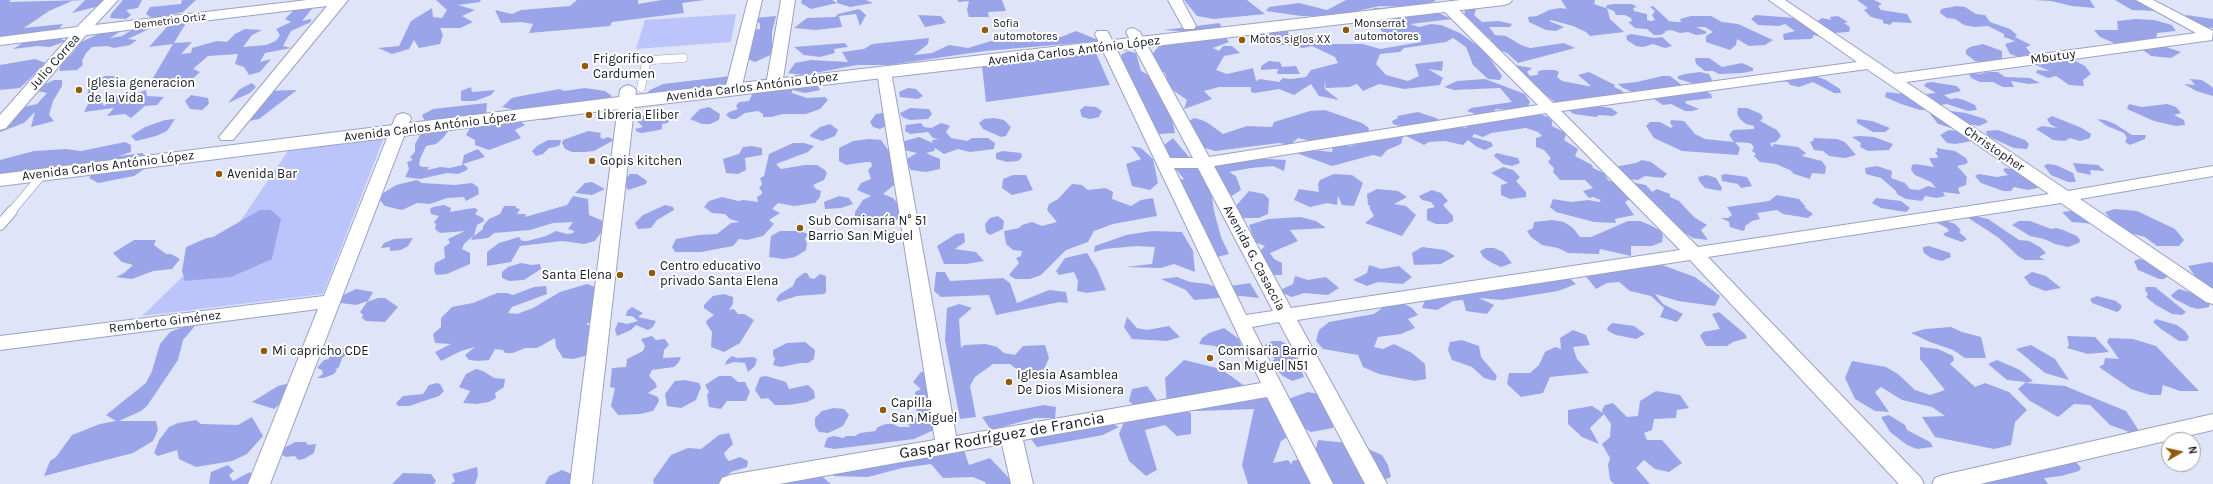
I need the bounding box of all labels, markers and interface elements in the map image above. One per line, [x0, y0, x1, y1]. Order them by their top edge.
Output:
street label: Demetrio Ortiz [133, 10, 207, 32]
place label: Sofia automotores [993, 17, 1058, 43]
place label: Monserrat automotores [1354, 17, 1419, 43]
marker: Sofia automotores [980, 25, 990, 35]
marker: Monserrat automotores [1341, 25, 1351, 35]
street label: Julio Correa [26, 31, 84, 93]
street label: Avenida Carlos António López [987, 33, 1161, 69]
place label: Motos siglos XX [1250, 33, 1331, 47]
marker: Motos siglos XX [1237, 35, 1247, 45]
street label: Mbutuy [2029, 46, 2077, 68]
place label: Frigorifico Cardumen [593, 51, 655, 82]
marker: Frigorifico Cardumen [580, 61, 590, 71]
street label: Avenida Carlos António López [665, 69, 839, 105]
place label: Iglesia generacion de la vida [87, 75, 195, 106]
marker: Iglesia generacion de la vida [74, 85, 84, 95]
place label: Libreria Eliber [597, 107, 679, 123]
street label: Avenida Carlos António López [343, 109, 517, 145]
marker: Libreria Eliber [584, 110, 594, 120]
street label: Christopher [1961, 123, 2027, 175]
street label: Avenida Carlos António López [21, 148, 195, 184]
place label: Gopis kitchen [600, 153, 682, 169]
marker: Gopis kitchen [587, 156, 597, 166]
place label: Avenida Bar [227, 166, 297, 182]
marker: Avenida Bar [214, 169, 224, 179]
street label: Avenida G. Casaccia [1220, 203, 1288, 313]
place label: Sub Comisaría N° 51 Barrio San Miguel [808, 213, 926, 244]
marker: Sub Comisaría N° 51 Barrio San Miguel [795, 223, 805, 233]
place label: Centro educativo privado Santa Elena [660, 258, 778, 289]
place label: Santa Elena [541, 267, 612, 283]
marker: Centro educativo privado Santa Elena [647, 268, 657, 278]
marker: Santa Elena [615, 270, 625, 280]
street label: Remberto Giménez [108, 307, 222, 337]
place label: Mi capricho CDE [272, 343, 369, 359]
place label: Comisaria Barrio San Miguel N51 [1218, 343, 1318, 374]
marker: Mi capricho CDE [259, 346, 269, 356]
marker: Comisaria Barrio San Miguel N51 [1205, 353, 1215, 363]
place label: Iglesia Asamblea De Dios Misionera [1017, 367, 1124, 398]
marker: Iglesia Asamblea De Dios Misionera [1004, 377, 1014, 387]
place label: Capilla San Miguel [891, 395, 957, 426]
marker: Capilla San Miguel [878, 405, 888, 415]
street label: Gaspar Rodríguez de Francia [898, 408, 1106, 464]
north arrow [2161, 432, 2201, 472]
text: N [2185, 445, 2199, 455]

